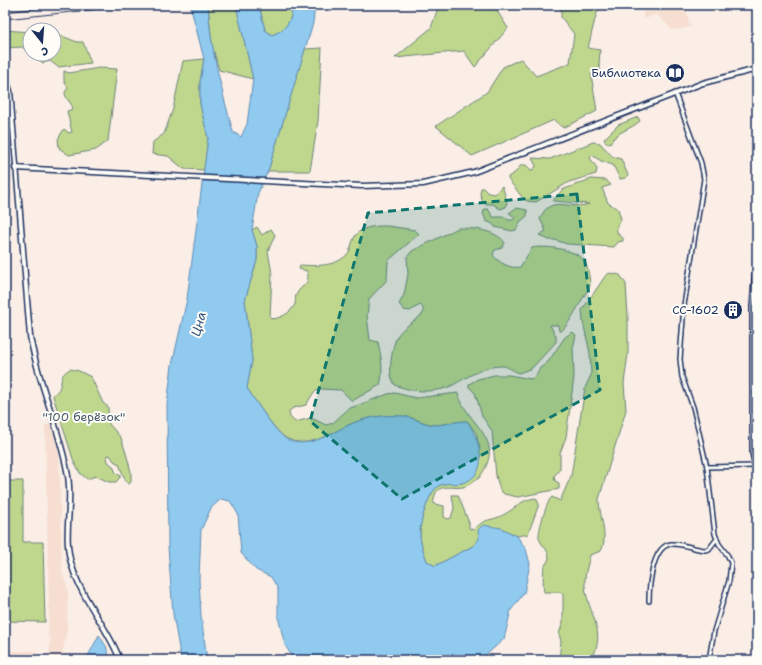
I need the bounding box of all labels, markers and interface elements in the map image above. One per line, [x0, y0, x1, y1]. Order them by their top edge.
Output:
north arrow [22, 22, 62, 62]
text: С [39, 43, 50, 59]
library icon: Библиотека [664, 62, 686, 84]
place label: Библиотека [591, 65, 662, 81]
building icon: СС-1602 [722, 299, 744, 321]
place label: СС-1602 [672, 302, 719, 318]
water label: Цна [187, 310, 210, 338]
park label: "100 берёзок" [43, 409, 125, 425]

